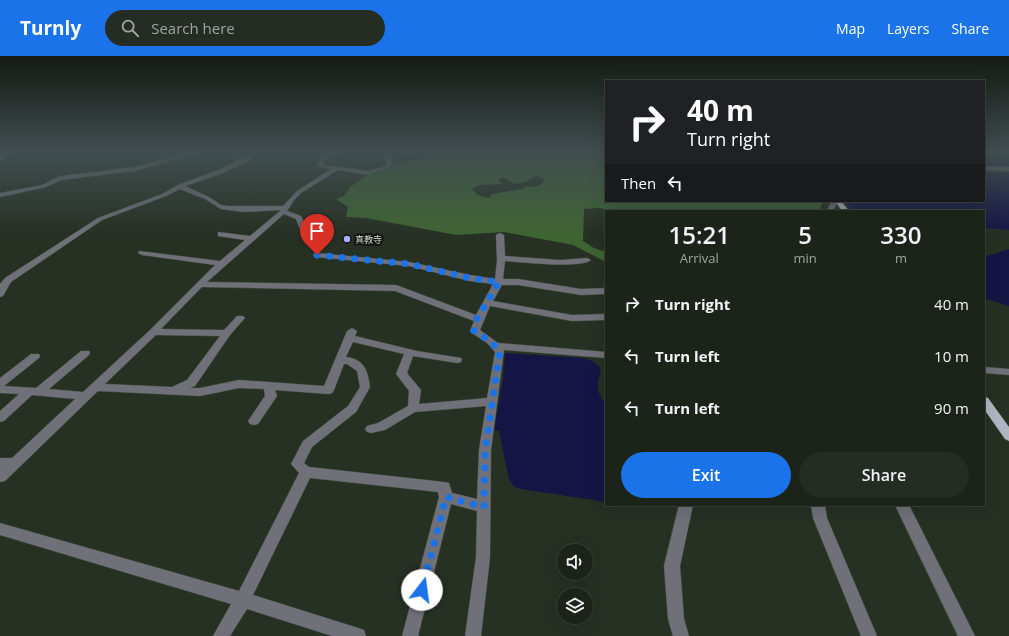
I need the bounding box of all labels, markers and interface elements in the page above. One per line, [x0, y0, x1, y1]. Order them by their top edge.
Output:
search box [105, 10, 385, 46]
text: Turnly [20, 15, 81, 41]
icon: search [119, 17, 141, 39]
text: Search here [151, 18, 235, 38]
text: Map [836, 19, 865, 38]
text: Layers [887, 19, 929, 38]
text: Share [951, 19, 989, 38]
text: 40 m [687, 91, 754, 129]
icon: right [621, 96, 673, 148]
text: Turn right [687, 127, 770, 151]
icon: left [664, 172, 686, 194]
text: Then [621, 173, 656, 193]
pin [300, 214, 334, 255]
text: 15:21 [669, 218, 730, 251]
text: 5 [798, 218, 812, 251]
text: 330 [880, 218, 921, 251]
icon: arrive [306, 220, 328, 242]
place label: 真教寺 [355, 233, 382, 246]
marker: 真教寺 [342, 234, 352, 244]
text: Arrival [680, 249, 719, 267]
text: min [794, 249, 817, 267]
text: m [895, 249, 907, 267]
icon: right [621, 293, 643, 315]
text: Turn right [655, 294, 730, 314]
text: 40 m [934, 294, 969, 314]
icon: left [621, 345, 643, 367]
text: Turn left [655, 346, 720, 366]
text: 10 m [934, 346, 969, 366]
icon: left [621, 397, 643, 419]
text: Turn left [655, 398, 720, 418]
text: 90 m [934, 398, 969, 418]
button: Exit [621, 452, 791, 498]
button: Share [799, 452, 969, 498]
map controls [557, 544, 593, 624]
button: sound [557, 544, 593, 580]
position arrow [401, 569, 443, 611]
button: layers [557, 588, 593, 624]

